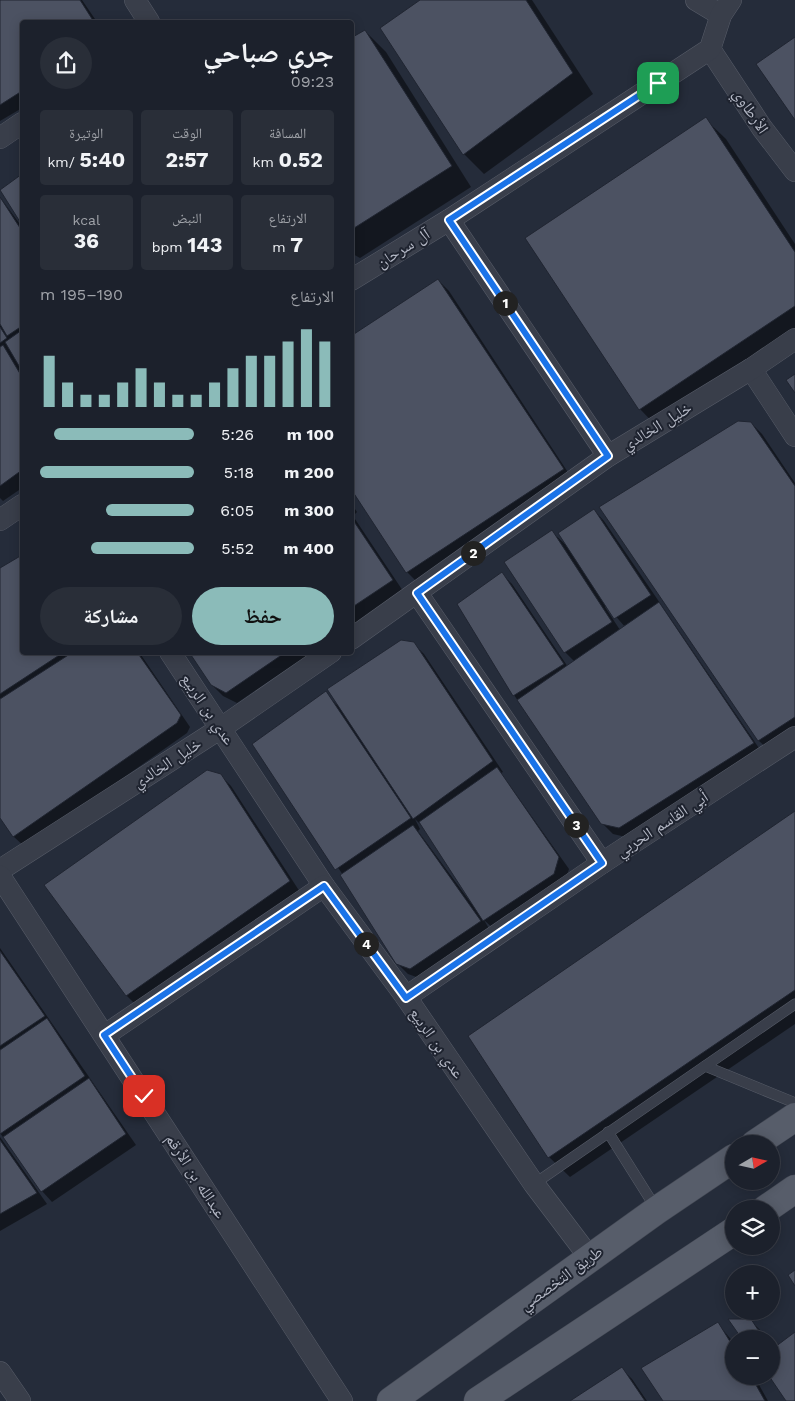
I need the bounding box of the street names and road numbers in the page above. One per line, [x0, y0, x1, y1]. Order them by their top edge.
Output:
street label: الأرطاوي [727, 85, 773, 139]
street label: آل سرحان [373, 224, 435, 273]
street label: خليل الخالدي [619, 398, 697, 457]
street label: عدي بن الربيع [175, 670, 239, 750]
street label: خليل الخالدي [129, 734, 206, 795]
street label: أبي القاسم الحربي [612, 787, 713, 863]
street label: عدي بن الربيع [403, 1004, 468, 1084]
street label: عبدالله بن الأرقم [161, 1130, 230, 1222]
street label: طريق التخصصي [516, 1242, 608, 1317]

